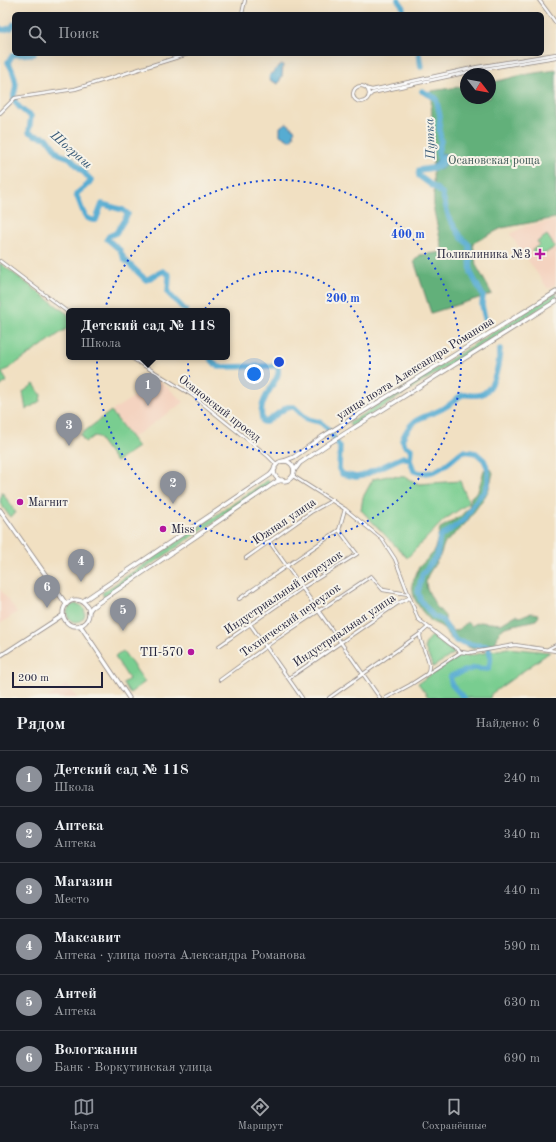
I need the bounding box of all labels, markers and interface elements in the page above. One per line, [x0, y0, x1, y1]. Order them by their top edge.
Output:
search box [12, 12, 544, 56]
icon: search [26, 23, 48, 45]
text: Поиск [58, 27, 99, 42]
north arrow [460, 68, 496, 104]
water label: Путка [423, 118, 438, 161]
water label: Шограш [47, 128, 95, 172]
park label: Осановская роща [448, 155, 540, 167]
text: 400 m [391, 229, 425, 241]
marker: Поликлиника №3 [534, 248, 546, 260]
place label: Поликлиника №3 [436, 249, 531, 261]
text: 200 m [326, 293, 360, 305]
popup [66, 308, 230, 360]
street label: улица поэта Александра Романова [335, 315, 496, 423]
text: Детский сад № 118 [81, 319, 215, 334]
text: Школа [81, 337, 121, 350]
centre of rings [272, 355, 286, 369]
your location [244, 364, 264, 384]
pin: 1 [135, 373, 161, 406]
street label: Осановский проезд [176, 373, 263, 445]
pin: 3 [56, 413, 82, 446]
pin: 2 [160, 471, 186, 504]
street label: Южная улица [251, 496, 318, 547]
marker: Магнит [15, 497, 25, 507]
place label: Магнит [28, 497, 68, 509]
marker: Miss [158, 524, 168, 534]
place label: Miss [171, 524, 195, 536]
pin: 4 [68, 549, 94, 582]
street label: Индустриальный переулок [222, 549, 345, 637]
pin: 6 [34, 575, 60, 608]
street label: Технический переулок [238, 582, 343, 660]
street label: Индустриальная улица [291, 592, 398, 670]
pin: 5 [110, 598, 136, 631]
place label: ТП-570 [140, 646, 183, 659]
marker: ТП-570 [186, 647, 196, 657]
scale bar [12, 670, 103, 689]
text: 200 m [18, 673, 49, 684]
text: Рядом [16, 716, 65, 733]
text: Найдено: 6 [476, 717, 540, 730]
text: Детский сад № 118 [54, 763, 189, 778]
text: 1 [25, 772, 33, 785]
text: 240 m [503, 772, 540, 785]
text: Школа [54, 781, 94, 794]
text: Аптека [54, 819, 104, 834]
text: 2 [25, 828, 33, 841]
text: 340 m [503, 828, 540, 841]
text: Аптека [54, 837, 96, 850]
text: Магазин [54, 875, 113, 890]
text: 3 [25, 884, 33, 897]
text: 440 m [503, 884, 540, 897]
text: Место [54, 893, 89, 906]
text: Максавит [54, 931, 121, 946]
text: 4 [25, 940, 33, 953]
text: 590 m [503, 940, 540, 953]
text: Аптека · улица поэта Александра Романова [54, 949, 306, 962]
text: Антей [54, 987, 97, 1002]
text: 5 [25, 996, 33, 1009]
text: 630 m [503, 996, 540, 1009]
text: Аптека [54, 1005, 96, 1018]
text: Вологжанин [54, 1043, 138, 1058]
text: 6 [25, 1052, 33, 1065]
text: 690 m [503, 1052, 540, 1065]
text: Банк · Воркутинская улица [54, 1061, 212, 1074]
tab: Карта [69, 1096, 99, 1134]
tab: Маршрут [238, 1096, 283, 1134]
tab: Сохранённые [422, 1096, 487, 1134]

